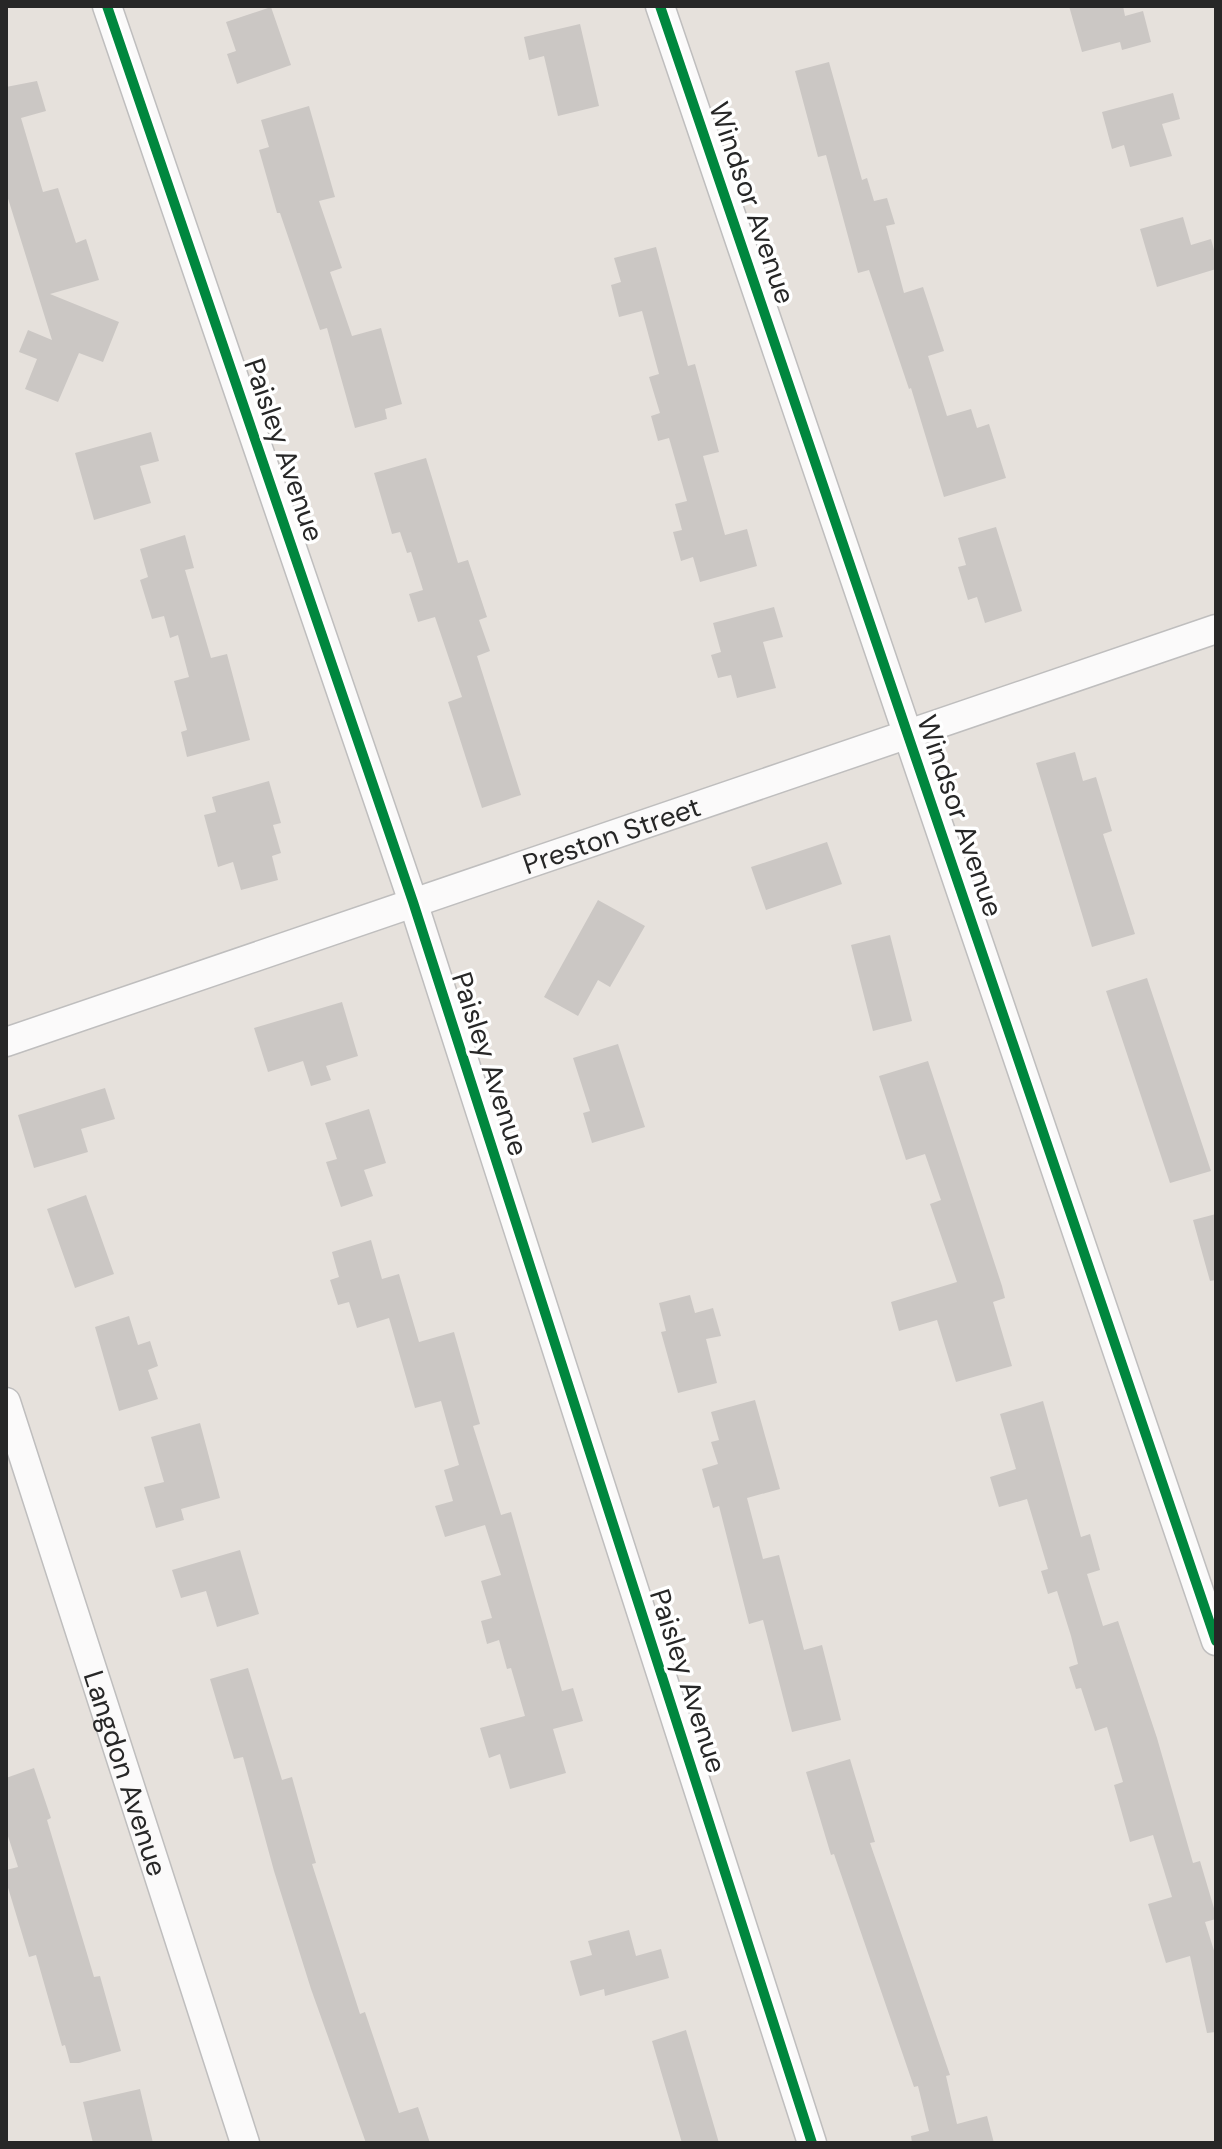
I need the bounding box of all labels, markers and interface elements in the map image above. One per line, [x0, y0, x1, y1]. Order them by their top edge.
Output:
street label: Windsor Avenue [700, 97, 804, 309]
street label: Paisley Avenue [235, 354, 333, 546]
street label: Windsor Avenue [908, 710, 1012, 922]
street label: Preston Street [518, 788, 705, 883]
street label: Paisley Avenue [443, 967, 537, 1161]
street label: Paisley Avenue [641, 1584, 735, 1778]
street label: Langdon Avenue [75, 1666, 176, 1881]

